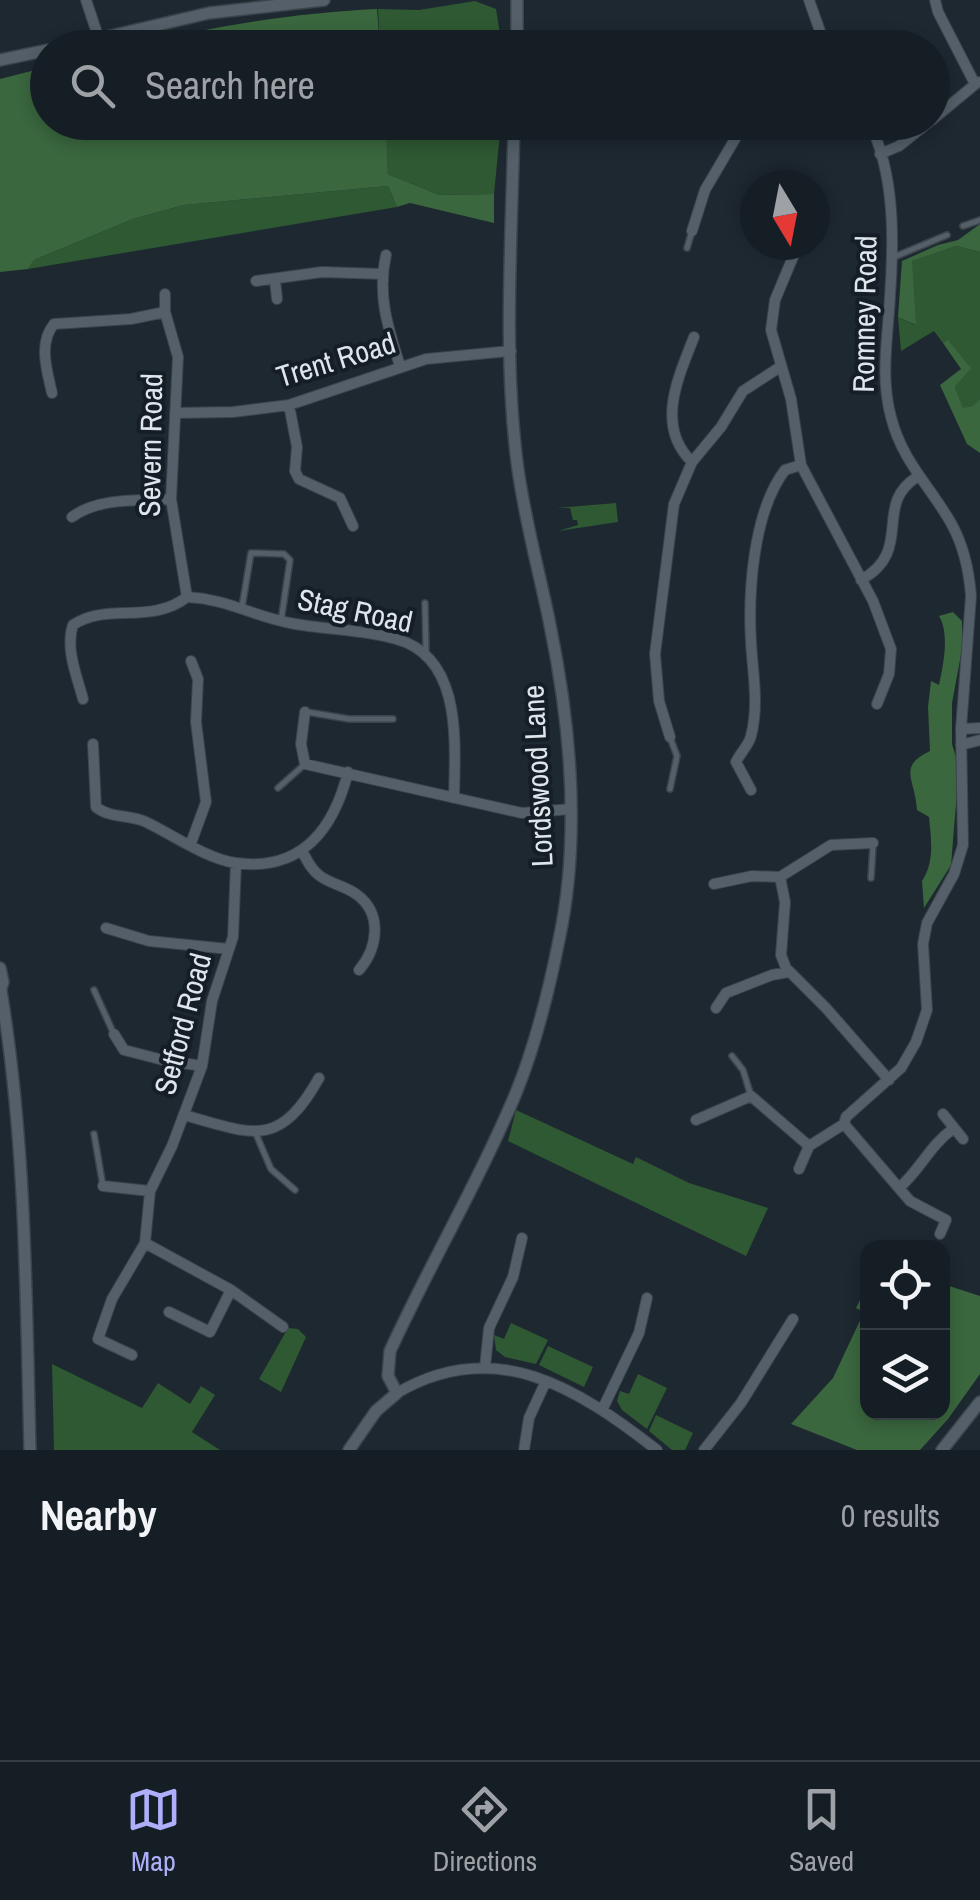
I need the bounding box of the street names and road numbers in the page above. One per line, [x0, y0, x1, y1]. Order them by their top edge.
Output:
street label: Romney Road [843, 235, 885, 393]
street label: Trent Road [271, 322, 400, 396]
street label: Severn Road [129, 373, 171, 517]
street label: Stag Road [294, 578, 416, 642]
street label: Lordswood Lane [512, 684, 562, 868]
street label: Setford Road [144, 949, 220, 1099]

